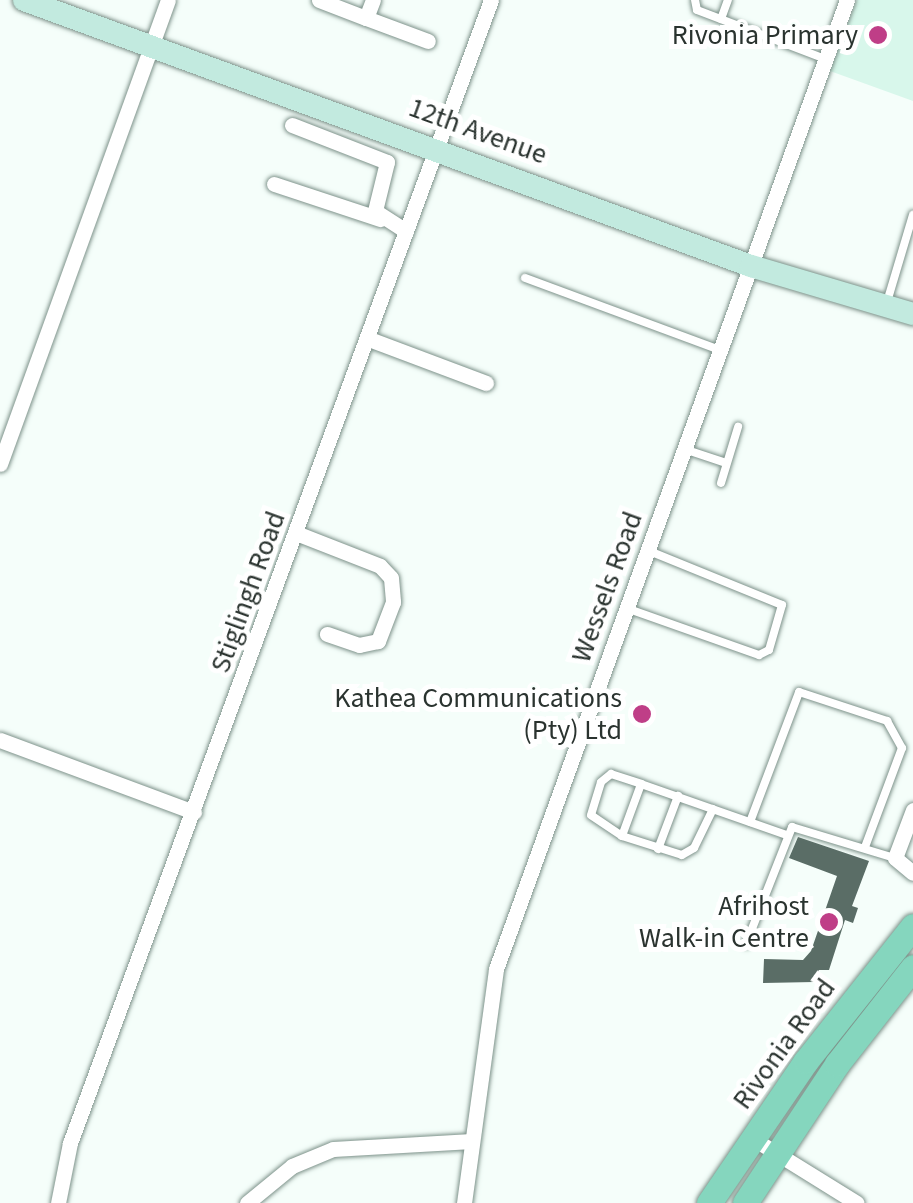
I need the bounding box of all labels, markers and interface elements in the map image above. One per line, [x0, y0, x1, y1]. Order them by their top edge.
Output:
place label: Rivonia Primary [672, 18, 858, 52]
marker: Rivonia Primary [867, 24, 889, 46]
street label: 12th Avenue [404, 91, 552, 171]
street label: Stiglingh Road [203, 507, 293, 677]
street label: Wessels Road [564, 507, 650, 667]
place label: Kathea Communications (Pty) Ltd [334, 681, 622, 747]
marker: Kathea Communications (Pty) Ltd [631, 703, 653, 725]
place label: Afrihost Walk-in Centre [639, 889, 809, 955]
marker: Afrihost Walk-in Centre [818, 911, 840, 933]
street label: Rivonia Road [725, 972, 843, 1116]

